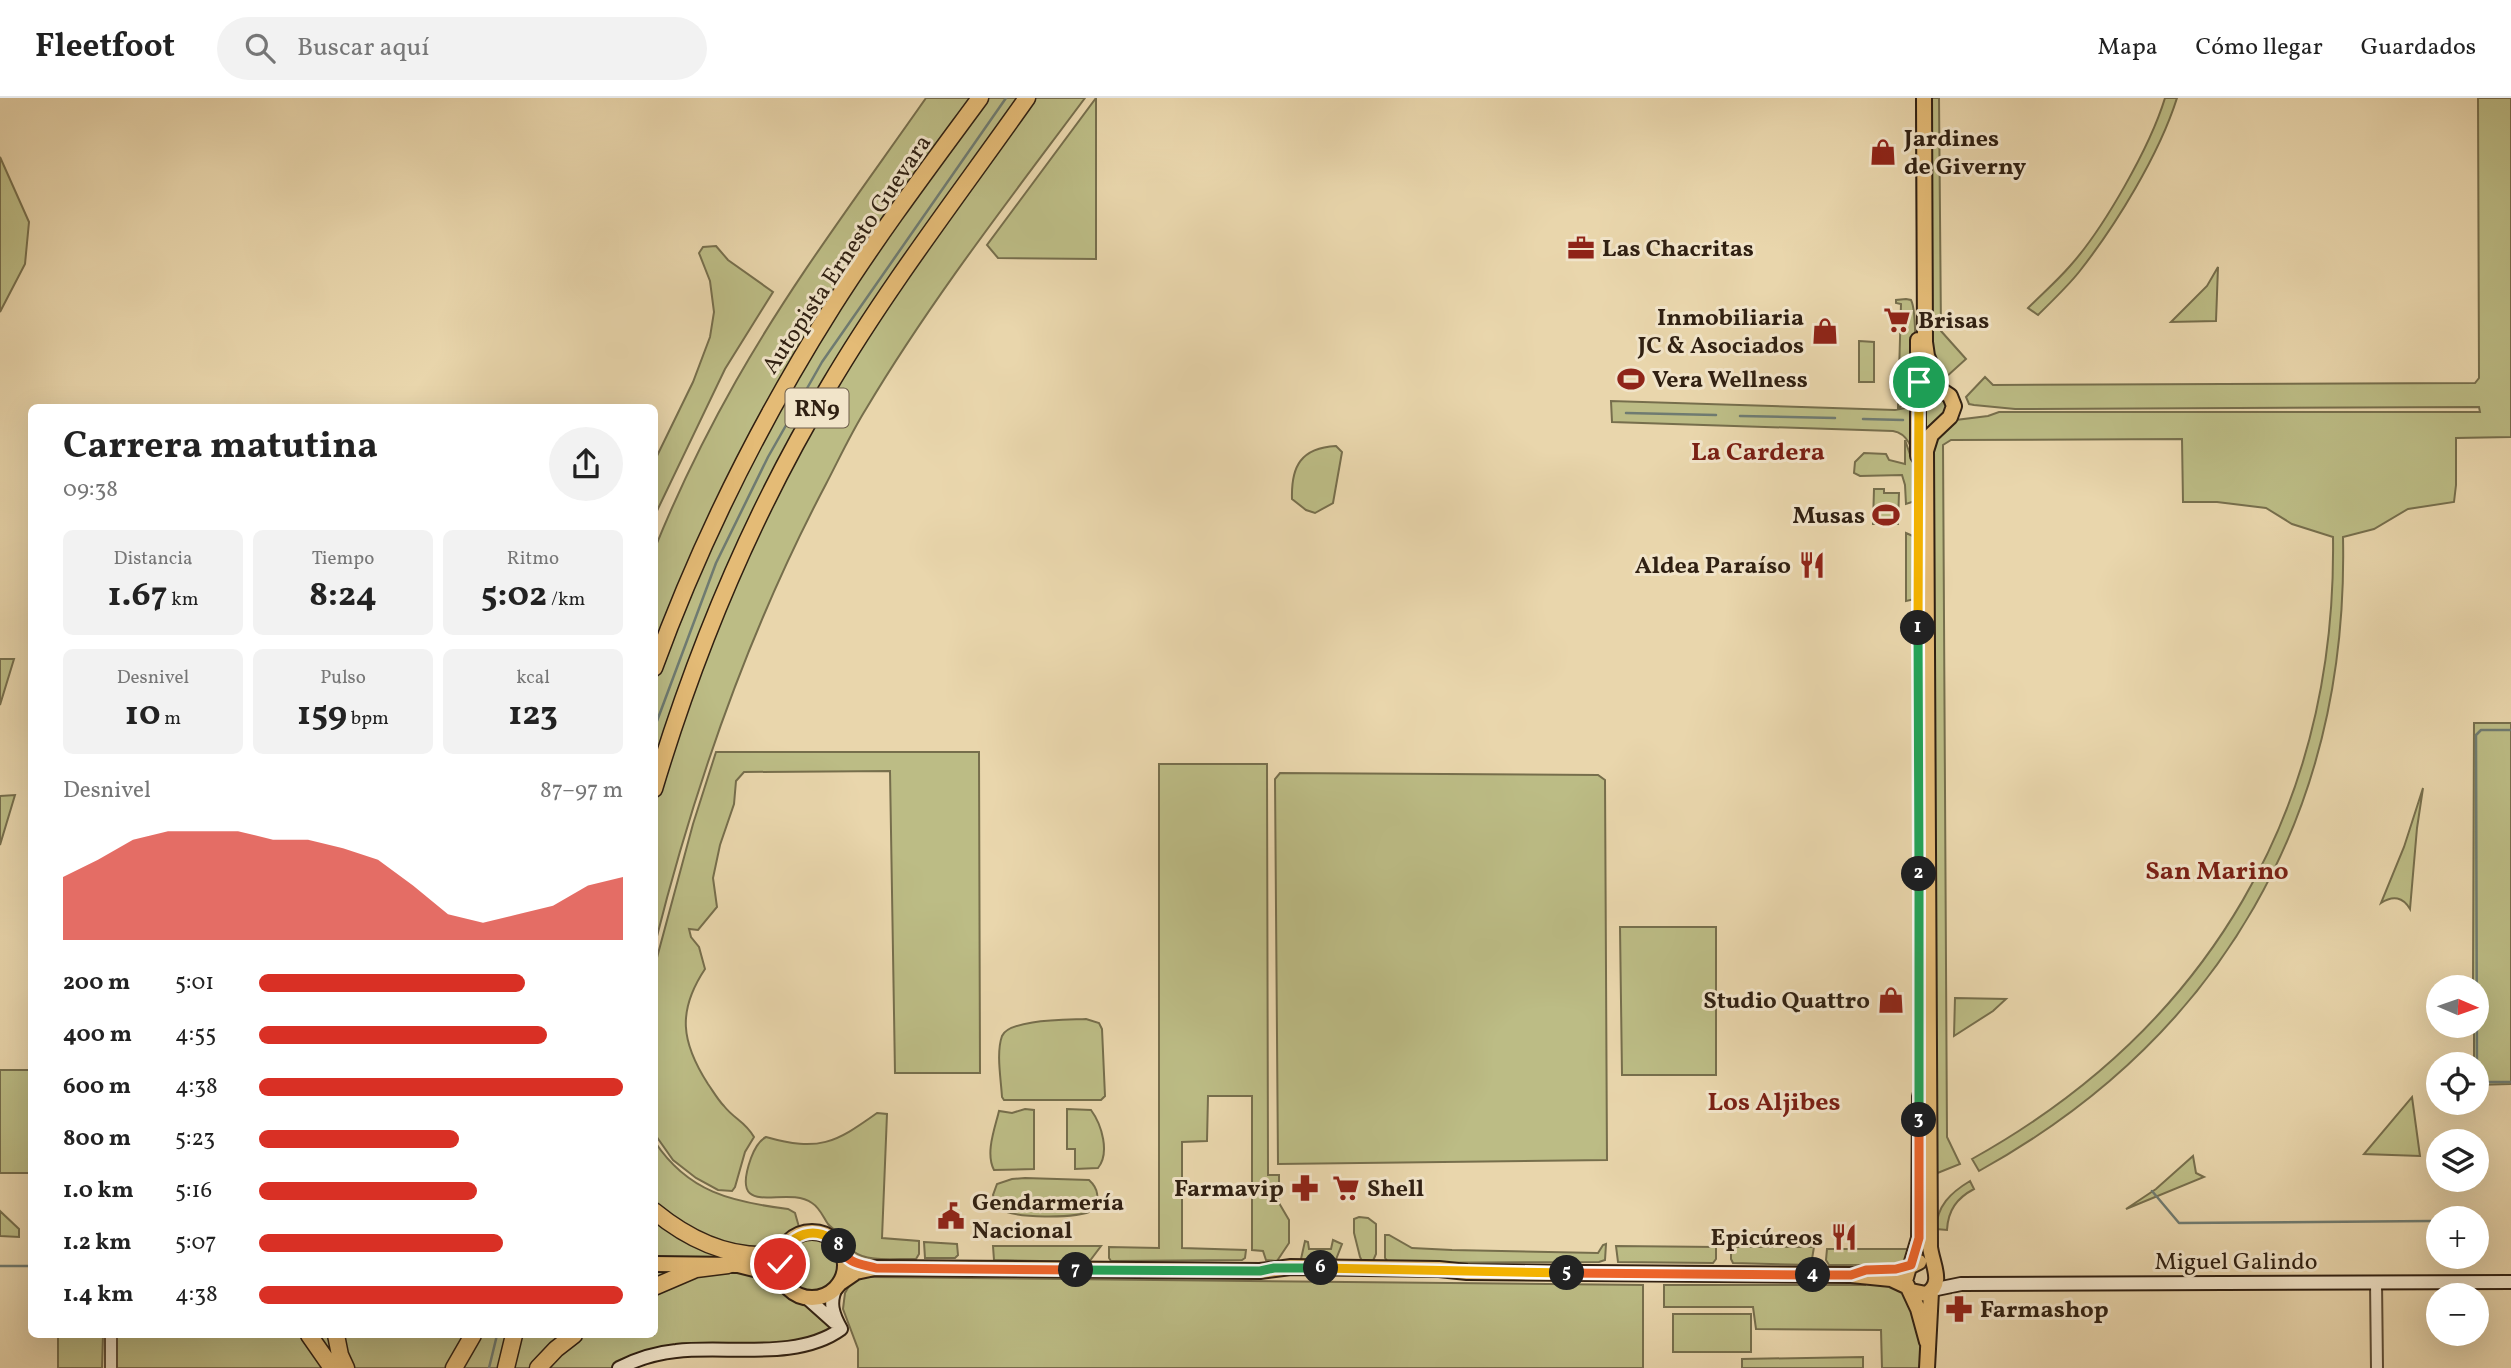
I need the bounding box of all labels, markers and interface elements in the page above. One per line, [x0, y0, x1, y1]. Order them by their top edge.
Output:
search box [217, 17, 707, 80]
text: Fleetfoot [35, 25, 175, 71]
icon: search [241, 29, 279, 67]
text: Buscar aquí [297, 30, 429, 66]
text: Mapa [2098, 31, 2158, 65]
text: Cómo llegar [2196, 31, 2323, 65]
text: Guardados [2361, 31, 2476, 65]
place label: Jardines de Giverny [1903, 123, 2027, 185]
street label: Autopista Ernesto Guevara [755, 129, 941, 382]
shop icon: Jardines de Giverny [1868, 137, 1898, 167]
office icon: Las Chacritas [1566, 233, 1596, 263]
place label: Las Chacritas [1602, 233, 1754, 267]
place label: Inmobiliaria JC & Asociados [1637, 302, 1804, 364]
supermarket icon: Brisas [1882, 305, 1912, 335]
place label: Brisas [1918, 305, 1989, 339]
shop icon: Inmobiliaria JC & Asociados [1810, 316, 1840, 346]
pin [1889, 352, 1949, 412]
icon: arrive [1900, 363, 1938, 401]
sports icon: Vera Wellness [1616, 364, 1646, 394]
place label: Vera Wellness [1652, 364, 1808, 398]
road number: RN9 [786, 388, 848, 428]
text: Carrera matutina [63, 421, 378, 474]
button: share [549, 427, 623, 501]
district label: La Cardera [1691, 435, 1825, 471]
text: 09:38 [63, 474, 118, 506]
place label: Musas [1792, 500, 1865, 534]
sports icon: Musas [1871, 500, 1901, 530]
text: Distancia [114, 546, 192, 572]
text: Tiempo [312, 546, 374, 572]
text: Ritmo [507, 546, 559, 572]
place label: Aldea Paraíso [1635, 550, 1791, 584]
restaurant icon: Aldea Paraíso [1797, 550, 1827, 580]
text: 1.67 [108, 572, 167, 620]
text: 8:24 [309, 572, 377, 620]
text: 5:02 [481, 572, 547, 620]
text: km [167, 587, 198, 613]
text: /km [547, 587, 585, 613]
pin: 1 [1900, 610, 1936, 646]
text: 1 [1914, 614, 1921, 640]
text: Desnivel [117, 665, 189, 691]
text: Pulso [320, 665, 366, 691]
text: kcal [516, 665, 550, 691]
text: 10 [125, 691, 161, 739]
text: 159 [297, 691, 347, 739]
text: 123 [508, 691, 558, 739]
text: m [161, 706, 181, 732]
text: bpm [347, 706, 389, 732]
text: Desnivel [63, 775, 151, 807]
text: 87–97 m [540, 775, 623, 807]
district label: San Marino [2145, 854, 2289, 890]
pin: 2 [1902, 856, 1937, 892]
text: 2 [1914, 860, 1923, 886]
text: 200 m [63, 967, 130, 999]
text: 5:01 [175, 967, 214, 999]
north arrow [2426, 975, 2488, 1038]
map controls [2426, 975, 2489, 1346]
place label: Studio Quattro [1703, 985, 1870, 1019]
shop icon: Studio Quattro [1876, 985, 1906, 1015]
text: 400 m [63, 1019, 132, 1051]
text: 4:55 [175, 1019, 216, 1051]
button: locate [2426, 1052, 2489, 1115]
text: 600 m [63, 1071, 131, 1103]
text: 4:38 [175, 1071, 218, 1103]
district label: Los Aljibes [1707, 1085, 1841, 1121]
pin: 3 [1902, 1102, 1937, 1138]
text: 3 [1914, 1106, 1923, 1132]
text: 800 m [63, 1123, 131, 1155]
text: 5:23 [175, 1123, 215, 1155]
button: layers [2426, 1129, 2489, 1192]
place label: Farmavip [1174, 1173, 1284, 1207]
pharmacy icon: Farmavip [1290, 1173, 1320, 1203]
supermarket icon: Shell [1331, 1173, 1361, 1203]
place label: Shell [1367, 1173, 1424, 1207]
text: 1.0 km [63, 1175, 134, 1207]
text: 5:16 [175, 1175, 212, 1207]
place label: Gendarmería Nacional [972, 1187, 1124, 1249]
public building icon: Gendarmería Nacional [936, 1201, 966, 1231]
button: + [2426, 1206, 2489, 1269]
place label: Epicúreos [1711, 1222, 1823, 1256]
restaurant icon: Epicúreos [1829, 1222, 1859, 1252]
text: 1.2 km [63, 1227, 132, 1259]
text: 5:07 [175, 1227, 216, 1259]
pin: 8 [822, 1228, 856, 1264]
text: 8 [833, 1232, 844, 1258]
pin [750, 1234, 810, 1294]
icon: check [761, 1245, 799, 1283]
street label: Miguel Galindo [2154, 1246, 2318, 1280]
pin: 6 [1304, 1250, 1338, 1286]
pin: 7 [1058, 1252, 1094, 1288]
text: 6 [1315, 1254, 1326, 1280]
text: 7 [1071, 1256, 1080, 1282]
pin: 5 [1550, 1256, 1584, 1290]
pin: 4 [1796, 1258, 1830, 1292]
text: 5 [1562, 1259, 1571, 1285]
text: 4 [1807, 1261, 1818, 1287]
text: 1.4 km [63, 1279, 134, 1311]
text: 4:38 [175, 1279, 218, 1311]
button: − [2426, 1283, 2489, 1346]
pharmacy icon: Farmashop [1944, 1294, 1974, 1324]
place label: Farmashop [1980, 1294, 2109, 1328]

